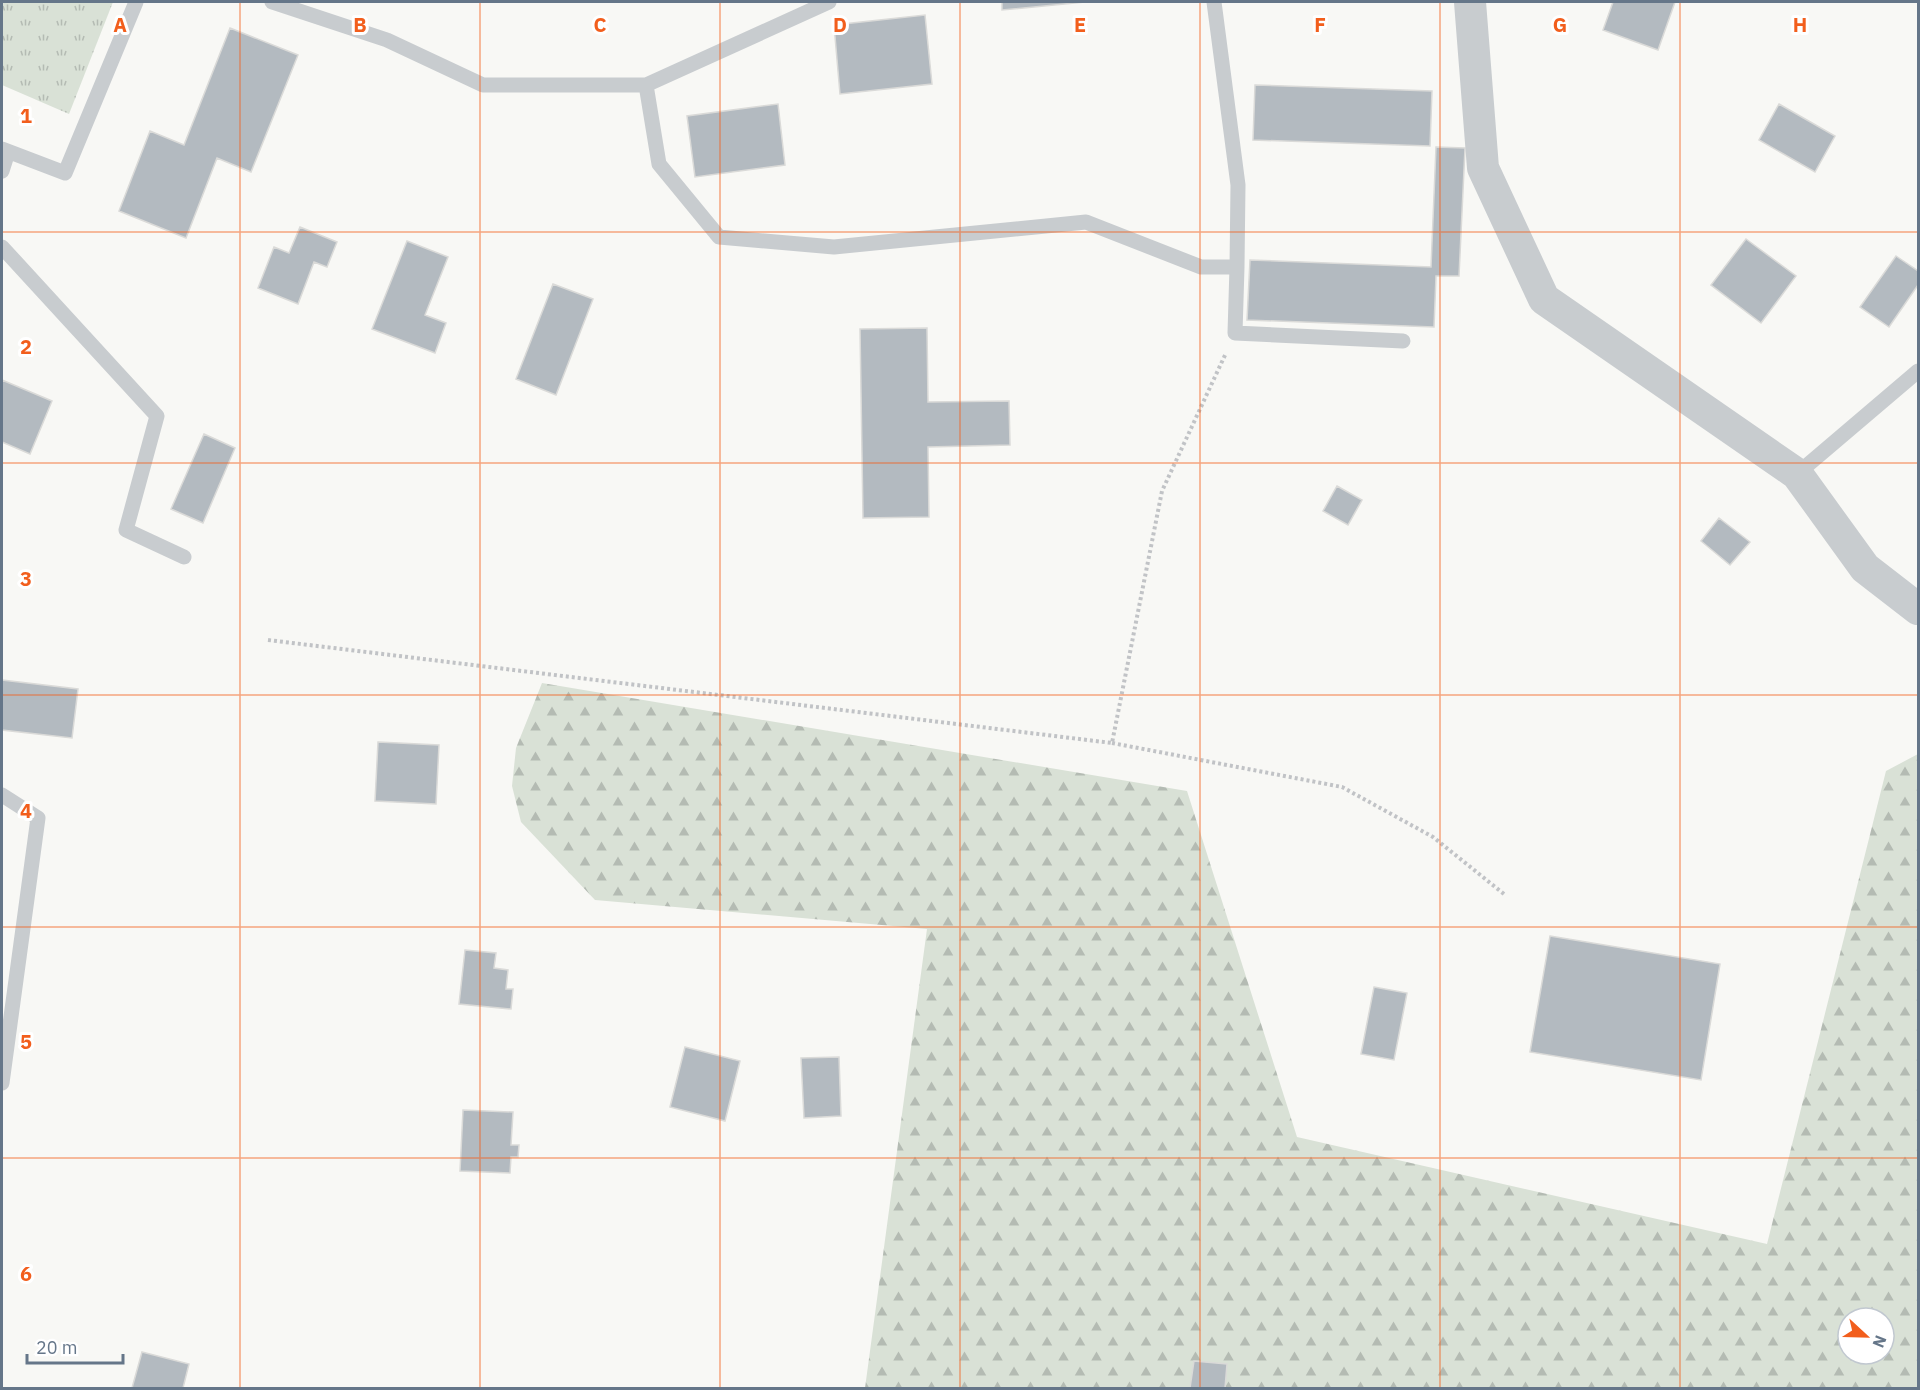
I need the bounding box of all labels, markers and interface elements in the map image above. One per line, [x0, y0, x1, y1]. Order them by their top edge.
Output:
text: A [113, 11, 127, 38]
text: B [353, 11, 367, 38]
text: C [593, 11, 607, 38]
text: D [833, 11, 847, 38]
text: E [1074, 11, 1086, 38]
text: F [1314, 11, 1326, 38]
text: G [1553, 11, 1567, 38]
text: H [1793, 11, 1807, 38]
text: 1 [20, 102, 32, 129]
text: 2 [20, 333, 32, 360]
text: 3 [20, 565, 32, 592]
text: 4 [20, 797, 32, 824]
text: 5 [20, 1028, 32, 1055]
text: 6 [20, 1260, 32, 1287]
north arrow [1836, 1306, 1896, 1366]
scale bar [27, 1327, 123, 1365]
text: N [1868, 1332, 1891, 1351]
text: 20 m [36, 1336, 78, 1359]

